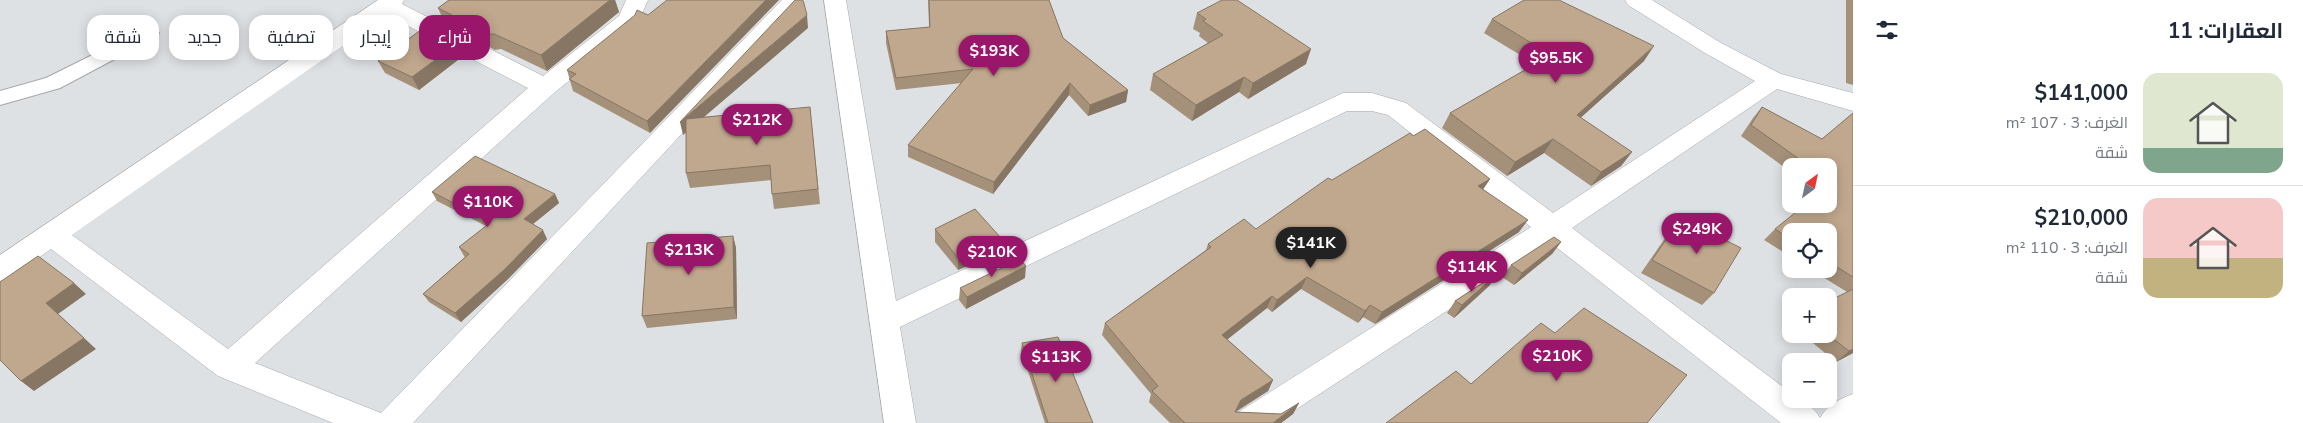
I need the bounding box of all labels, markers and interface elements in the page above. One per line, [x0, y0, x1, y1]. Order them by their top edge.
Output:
chip: شقة [87, 15, 159, 60]
chip: جديد [169, 15, 239, 60]
chip: تصفية [249, 15, 333, 60]
chip: إيجار [343, 15, 409, 60]
chip: شراء [419, 15, 490, 60]
icon: filters [1873, 16, 1901, 44]
text: العقارات: 11 [2168, 17, 2283, 45]
pin: $193K [959, 34, 1029, 77]
text: $193K [969, 40, 1019, 62]
pin: $95.5K [1515, 42, 1597, 84]
text: $95.5K [1530, 47, 1583, 69]
text: $141,000 [2035, 79, 2128, 107]
icon: home [2183, 93, 2243, 153]
pin: $212K [722, 104, 792, 146]
text: $212K [732, 109, 782, 131]
text: الغرف: 3 · 107 m² [2006, 112, 2128, 134]
text: شقة [2095, 142, 2128, 164]
north arrow [1782, 158, 1838, 212]
map controls [1782, 158, 1837, 408]
pin: $110K [453, 186, 523, 228]
text: $110K [463, 191, 513, 213]
text: $210,000 [2035, 204, 2128, 232]
pin: $249K [1662, 212, 1732, 255]
text: $249K [1672, 218, 1722, 240]
icon: home [2183, 218, 2243, 278]
button: locate [1782, 223, 1837, 278]
pin: $141K [1276, 226, 1346, 269]
text: $141K [1286, 232, 1336, 254]
pin: $213K [654, 234, 724, 276]
pin: $210K [957, 236, 1027, 278]
text: الغرف: 3 · 110 m² [2006, 237, 2128, 259]
text: $213K [664, 239, 714, 261]
text: $210K [967, 241, 1017, 263]
pin: $114K [1437, 250, 1507, 293]
text: $114K [1447, 256, 1497, 278]
text: شقة [2095, 267, 2128, 289]
button: + [1782, 288, 1837, 343]
pin: $113K [1021, 340, 1091, 383]
pin: $210K [1522, 340, 1592, 382]
text: $210K [1532, 345, 1582, 367]
text: $113K [1031, 346, 1081, 368]
button: − [1782, 353, 1837, 408]

